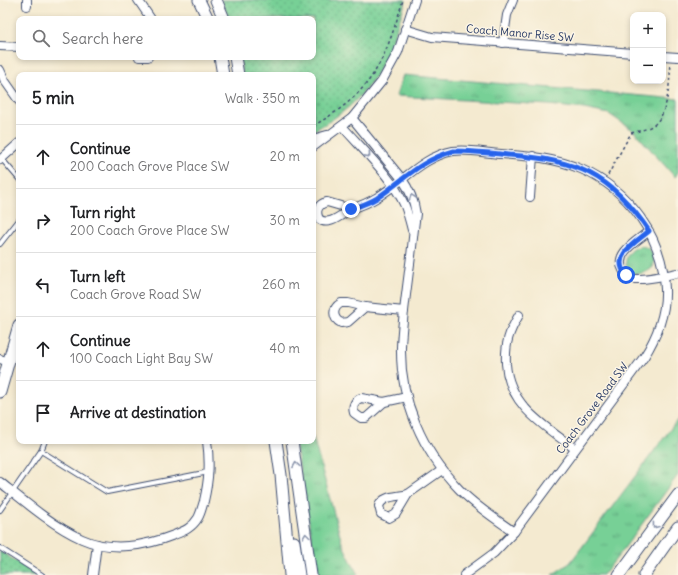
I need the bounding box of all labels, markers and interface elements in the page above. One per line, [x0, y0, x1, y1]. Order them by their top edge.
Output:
map controls [630, 12, 666, 84]
button: + [630, 12, 666, 48]
search box [16, 16, 316, 60]
street label: Coach Manor Rise SW [466, 21, 574, 45]
icon: search [30, 27, 52, 49]
text: Search here [62, 29, 143, 48]
button: − [630, 48, 666, 84]
text: 5 min [32, 87, 74, 109]
text: Walk · 350 m [225, 90, 300, 107]
text: Continue [70, 139, 131, 158]
icon: ahead [32, 146, 54, 168]
text: 20 m [270, 148, 300, 165]
one-way arrow [363, 150, 371, 158]
text: 200 Coach Grove Place SW [70, 158, 230, 175]
one-way arrow [408, 194, 417, 201]
route end [342, 200, 360, 218]
text: Turn right [70, 203, 135, 222]
icon: right [32, 210, 54, 232]
text: 30 m [270, 212, 300, 229]
text: 200 Coach Grove Place SW [70, 222, 230, 239]
route start [617, 266, 635, 284]
text: Turn left [70, 267, 125, 286]
icon: left [32, 274, 54, 296]
text: 260 m [262, 276, 300, 293]
text: Coach Grove Road SW [70, 286, 201, 303]
text: Continue [70, 331, 131, 350]
icon: ahead [32, 338, 54, 360]
text: 40 m [269, 340, 300, 357]
text: 100 Coach Light Bay SW [70, 350, 213, 367]
street label: Coach Grove Road SW [553, 359, 631, 457]
icon: arrive [32, 402, 54, 424]
text: Arrive at destination [70, 403, 206, 422]
one-way arrow [292, 462, 301, 468]
one-way arrow [653, 522, 660, 529]
one-way arrow [302, 533, 311, 539]

